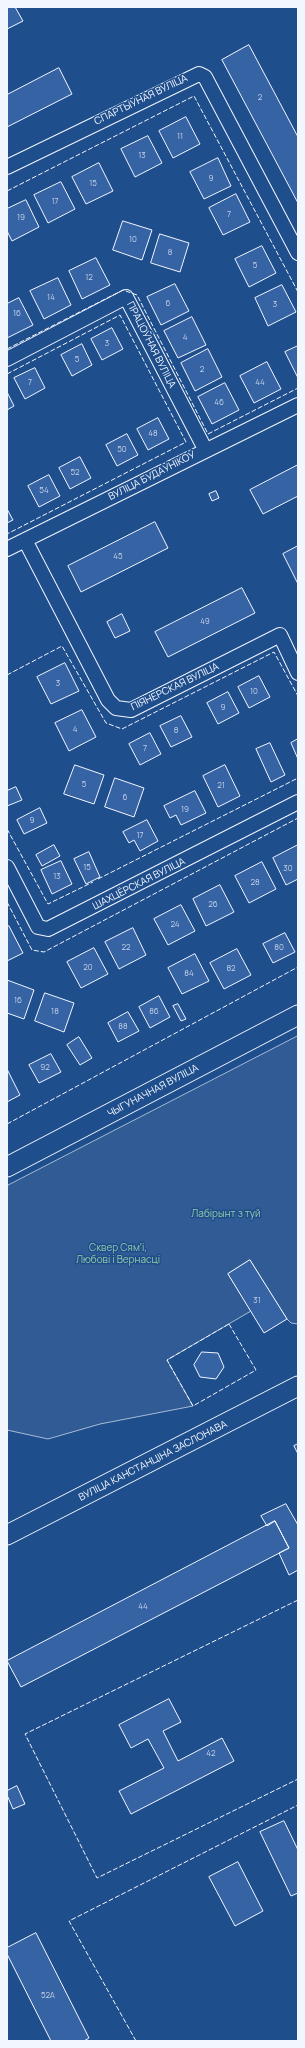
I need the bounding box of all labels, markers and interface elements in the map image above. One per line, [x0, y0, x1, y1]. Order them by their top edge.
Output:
street label: СПАРТЫЎНАЯ ВУЛІЦА [92, 72, 190, 128]
house number: 2 [258, 93, 262, 103]
house number: 11 [177, 132, 183, 142]
house number: 13 [138, 151, 146, 161]
house number: 9 [209, 174, 213, 184]
house number: 15 [89, 179, 97, 189]
house number: 17 [51, 197, 59, 207]
house number: 7 [227, 210, 231, 220]
house number: 19 [17, 213, 25, 223]
house number: 10 [129, 235, 137, 245]
house number: 8 [168, 248, 172, 258]
house number: 5 [253, 261, 257, 271]
house number: 12 [85, 273, 93, 283]
house number: 14 [47, 293, 55, 303]
house number: 6 [166, 299, 170, 309]
street label: ПРАЦОЎНАЯ ВУЛІЦА [124, 300, 178, 390]
house number: 3 [273, 300, 277, 310]
house number: 16 [13, 309, 21, 319]
house number: 4 [183, 333, 187, 343]
house number: 3 [105, 339, 109, 349]
house number: 5 [75, 355, 79, 365]
house number: 2 [200, 365, 204, 375]
house number: 7 [28, 378, 32, 388]
house number: 44 [255, 378, 265, 388]
house number: 46 [214, 398, 224, 408]
house number: 48 [148, 429, 158, 439]
house number: 50 [117, 445, 127, 455]
street label: ВУЛІЦА БУДАЎНІКОЎ [107, 449, 197, 503]
house number: 52 [71, 468, 79, 478]
house number: 54 [39, 486, 49, 496]
house number: 45 [113, 552, 123, 562]
house number: 49 [200, 617, 210, 627]
street label: ПІЯНЕРСКАЯ ВУЛІЦА [129, 661, 221, 713]
house number: 3 [56, 679, 60, 689]
house number: 10 [250, 687, 258, 697]
house number: 9 [221, 703, 225, 713]
house number: 4 [73, 725, 77, 735]
house number: 8 [174, 726, 178, 736]
house number: 7 [143, 744, 147, 754]
house number: 5 [82, 780, 86, 790]
house number: 21 [217, 781, 225, 791]
house number: 6 [123, 793, 127, 803]
house number: 19 [181, 805, 189, 815]
house number: 9 [30, 816, 34, 826]
house number: 17 [136, 831, 144, 841]
street label: ШАХЦЁРСКАЯ ВУЛІЦА [91, 855, 187, 913]
house number: 15 [83, 863, 91, 873]
house number: 30 [283, 864, 293, 874]
house number: 13 [53, 872, 61, 882]
house number: 28 [250, 878, 260, 888]
house number: 26 [208, 900, 218, 910]
house number: 24 [170, 920, 180, 930]
house number: 22 [121, 943, 131, 953]
house number: 80 [274, 943, 284, 953]
house number: 20 [83, 963, 93, 973]
house number: 82 [226, 964, 236, 974]
house number: 84 [184, 969, 194, 979]
house number: 16 [14, 996, 22, 1006]
house number: 18 [51, 1007, 59, 1017]
house number: 86 [149, 1007, 159, 1017]
house number: 88 [118, 1022, 128, 1032]
street label: ЧЫГУНАЧНАЯ ВУЛІЦА [106, 1062, 200, 1120]
house number: 92 [40, 1063, 50, 1073]
park label: Лабірынт з туй [191, 1208, 261, 1220]
park label: Сквер Сямʼі, Любові і Вернасці [76, 1242, 160, 1266]
house number: 31 [253, 1296, 261, 1306]
street label: ВУЛІЦА КАНСТАНЦІНА ЗАСЛОНАВА [77, 1418, 229, 1504]
house number: 44 [138, 1602, 148, 1612]
house number: 42 [206, 1749, 216, 1759]
house number: 52А [41, 1991, 55, 2001]

